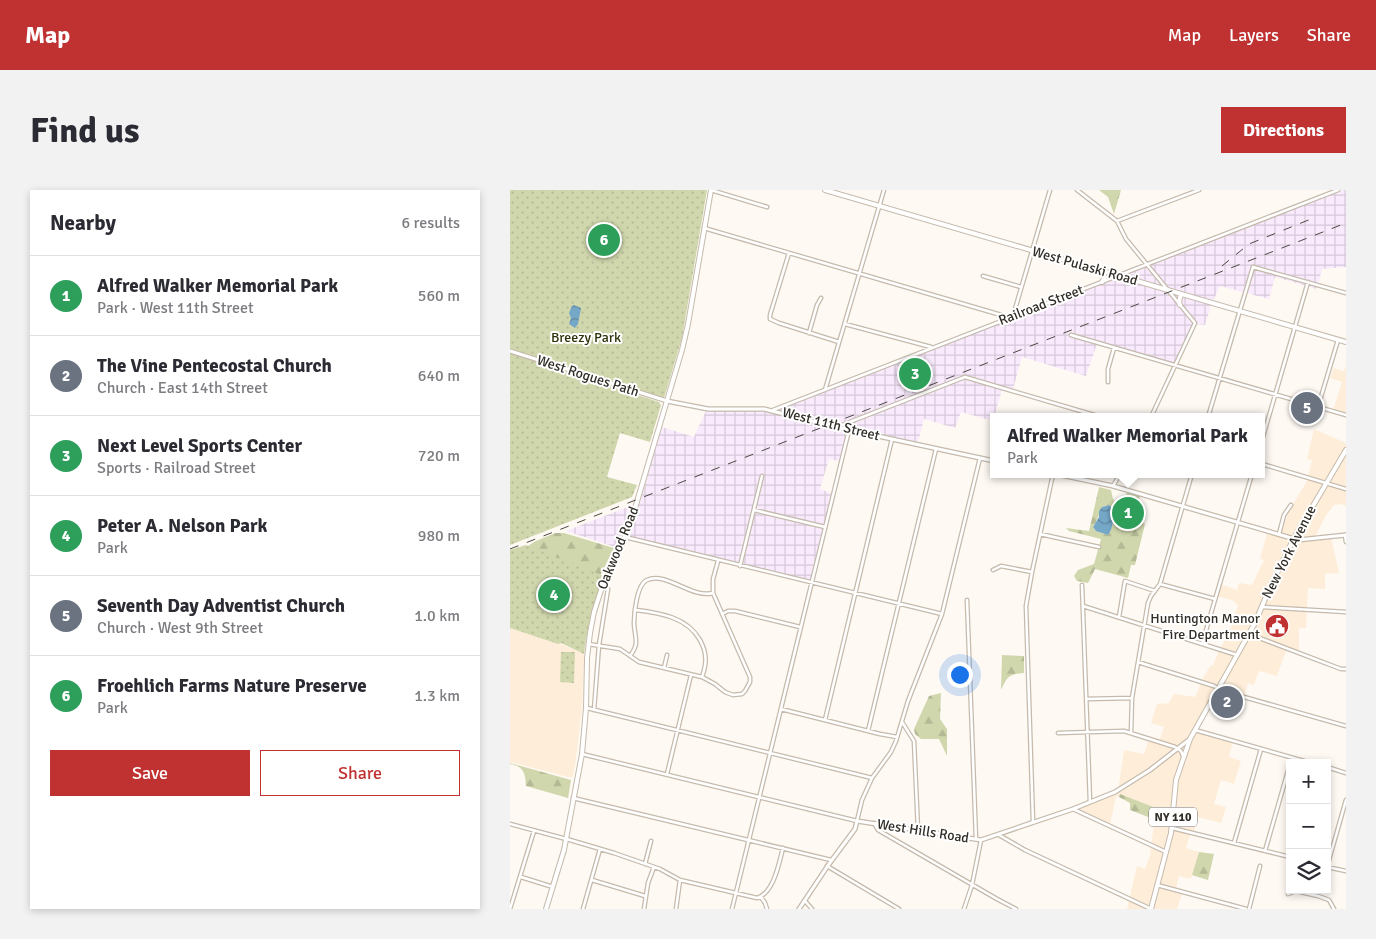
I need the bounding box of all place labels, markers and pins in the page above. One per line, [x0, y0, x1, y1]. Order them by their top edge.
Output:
pin: 6 [588, 221, 620, 259]
pin: 3 [899, 355, 931, 393]
pin: 5 [1291, 389, 1323, 427]
pin: 1 [1112, 494, 1144, 532]
pin: 4 [538, 576, 570, 614]
place label: Huntington Manor Fire Department [1150, 610, 1261, 643]
public building icon: Huntington Manor Fire Department [1264, 613, 1290, 639]
pin: 2 [1211, 683, 1243, 721]

